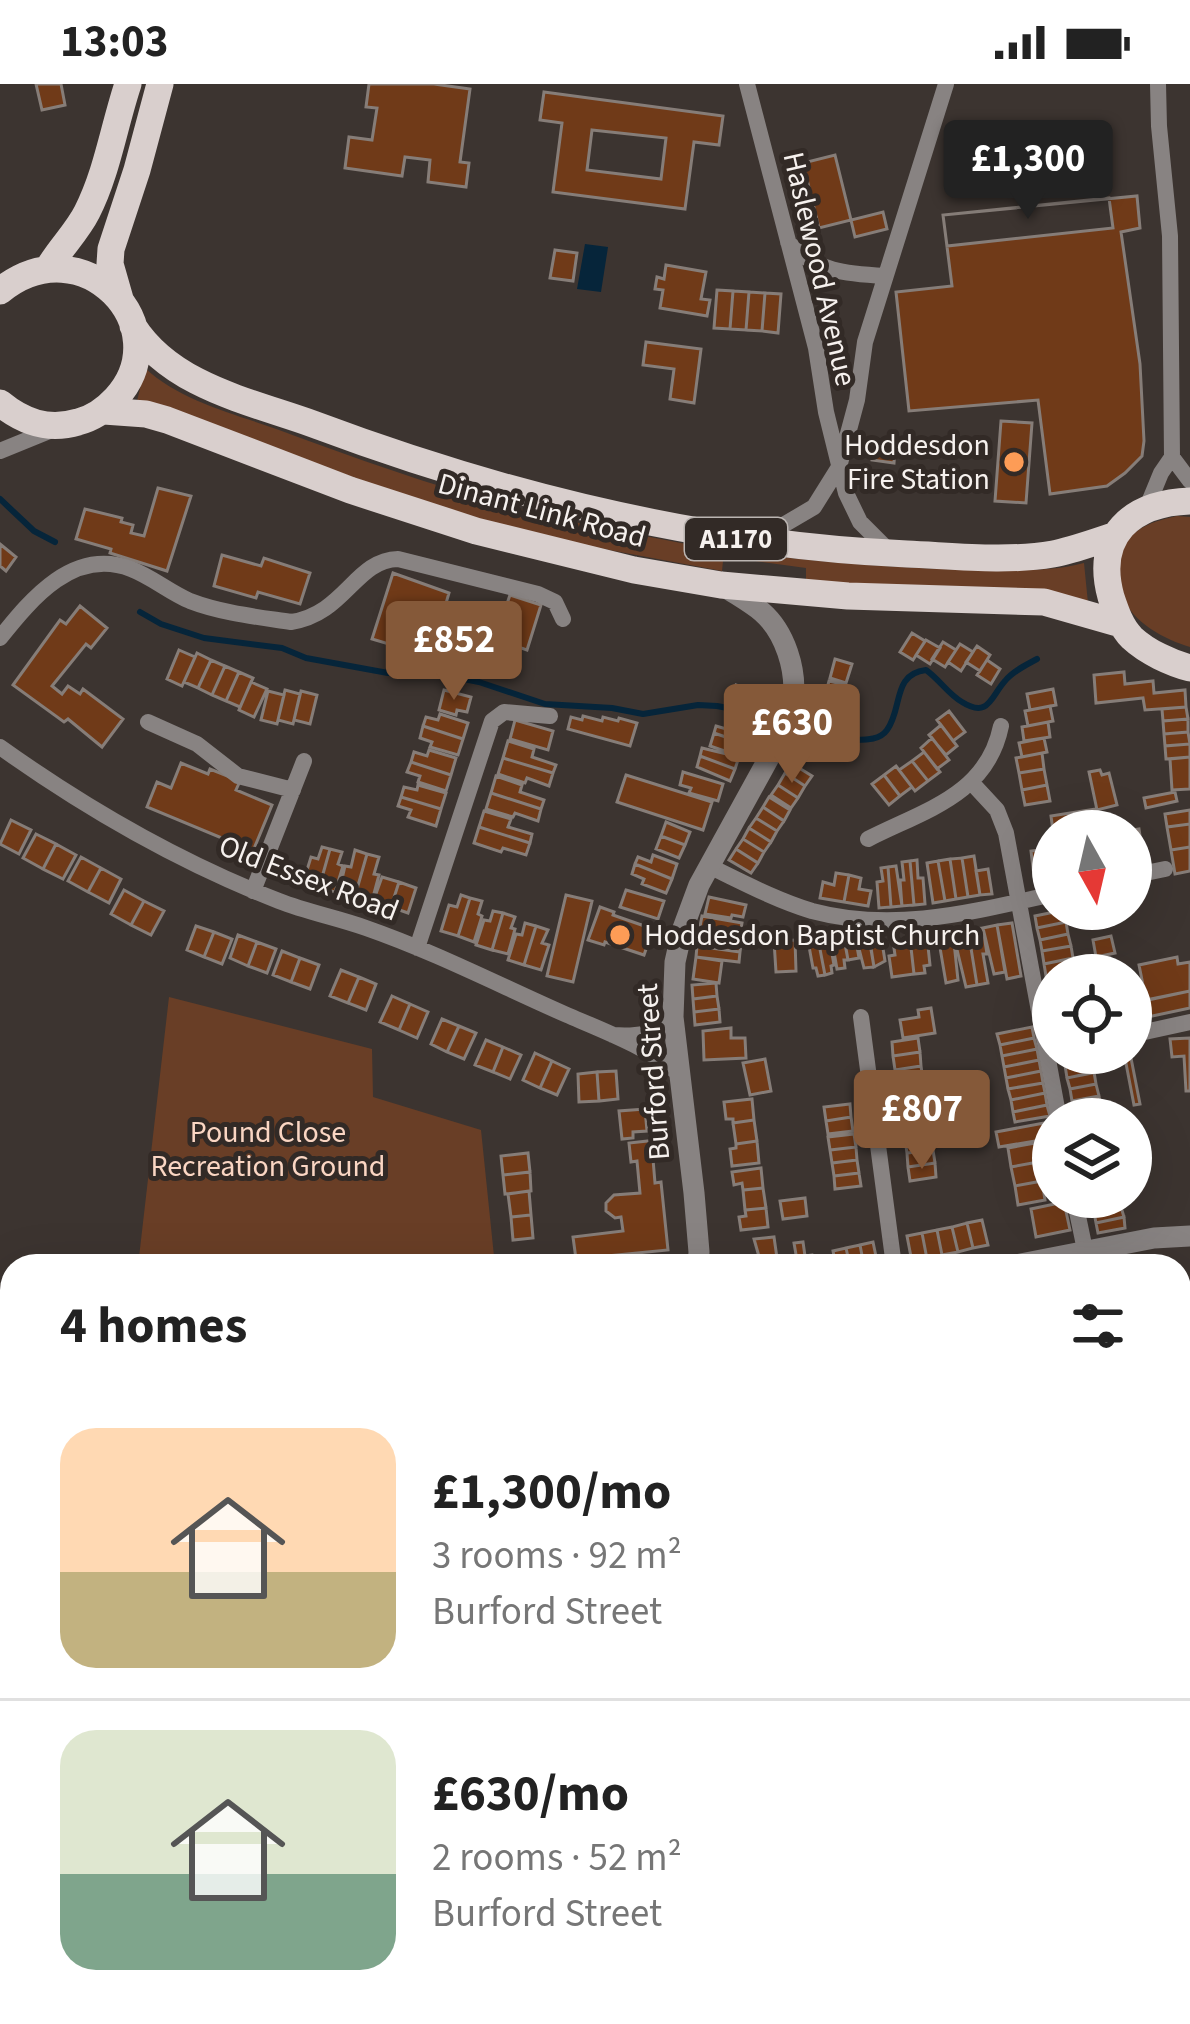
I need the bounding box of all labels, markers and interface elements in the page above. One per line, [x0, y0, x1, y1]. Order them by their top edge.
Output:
text: 13:03 [60, 10, 169, 74]
pin: £1,300 [930, 120, 1126, 222]
text: £1,300 [971, 131, 1085, 187]
street label: Haslewood Avenue [772, 148, 867, 390]
place label: Hoddesdon Fire Station [844, 424, 990, 501]
marker: Hoddesdon Fire Station [1001, 449, 1027, 475]
street label: Dinant Link Road [433, 462, 651, 559]
road number: A1170 [685, 518, 787, 560]
pin: £852 [383, 601, 525, 703]
text: £852 [413, 612, 495, 668]
pin: £630 [721, 684, 863, 786]
text: £630 [751, 695, 833, 751]
north arrow [1032, 810, 1152, 930]
map controls [1032, 810, 1152, 1218]
street label: Old Essex Road [213, 824, 405, 933]
place label: Hoddesdon Baptist Church [644, 914, 980, 957]
marker: Hoddesdon Baptist Church [607, 922, 633, 948]
button: locate [1032, 954, 1152, 1074]
street label: Burford Street [626, 982, 681, 1162]
pin: £807 [851, 1070, 993, 1172]
text: £807 [881, 1081, 963, 1137]
button: layers [1032, 1098, 1152, 1218]
park label: Pound Close Recreation Ground [150, 1111, 386, 1188]
text: 4 homes [60, 1290, 247, 1362]
icon: filters [1065, 1293, 1131, 1359]
text: £1,300/mo [432, 1456, 671, 1528]
icon: home [156, 1476, 300, 1620]
text: 3 rooms · 92 m² [432, 1528, 682, 1584]
text: Burford Street [432, 1584, 662, 1640]
text: £630/mo [432, 1758, 629, 1830]
icon: home [156, 1778, 300, 1922]
text: 2 rooms · 52 m² [432, 1830, 682, 1886]
text: Burford Street [432, 1886, 662, 1942]

